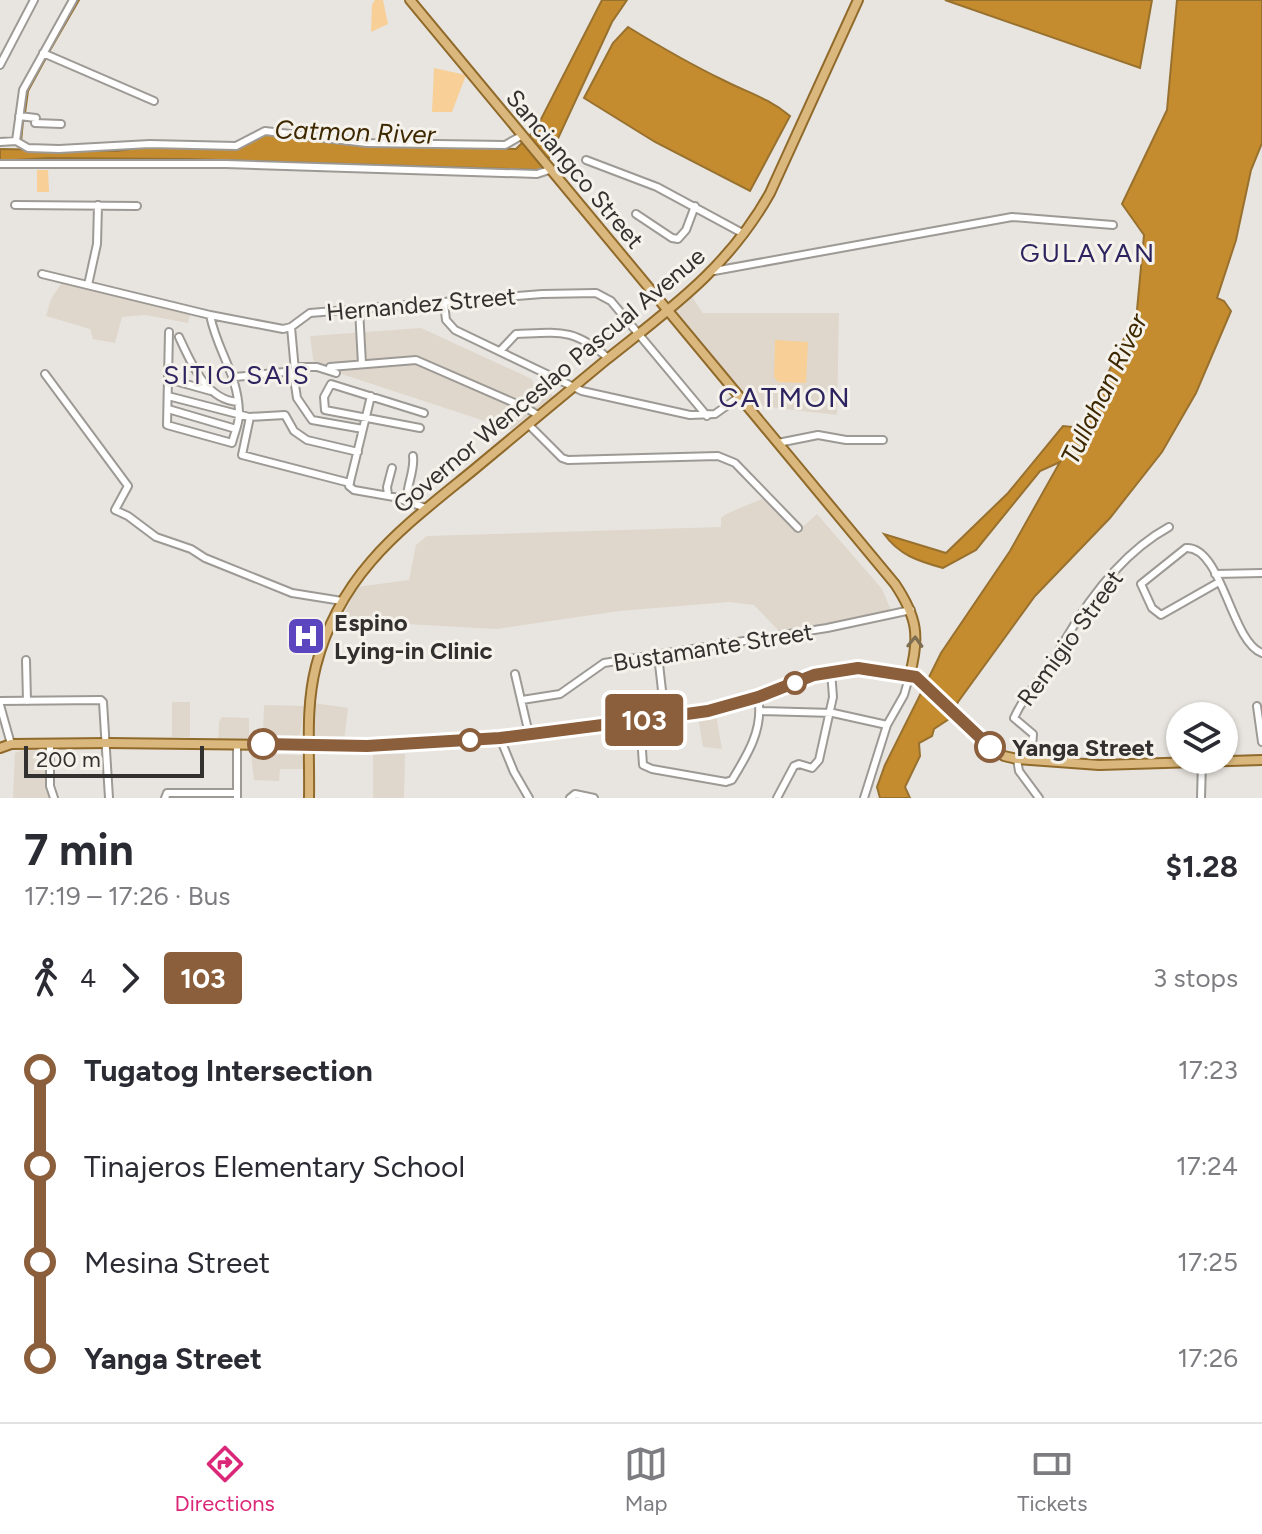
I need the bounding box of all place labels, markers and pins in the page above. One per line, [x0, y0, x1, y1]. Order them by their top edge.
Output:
place label: Espino Lying-in Clinic [334, 608, 493, 665]
hospital icon: Espino Lying-in Clinic [285, 615, 327, 657]
unlabelled marker [784, 672, 806, 694]
unlabelled marker [248, 729, 278, 759]
unlabelled marker [459, 729, 481, 751]
marker: Yanga Street [975, 732, 1005, 762]
place label: Yanga Street [1012, 733, 1154, 762]

